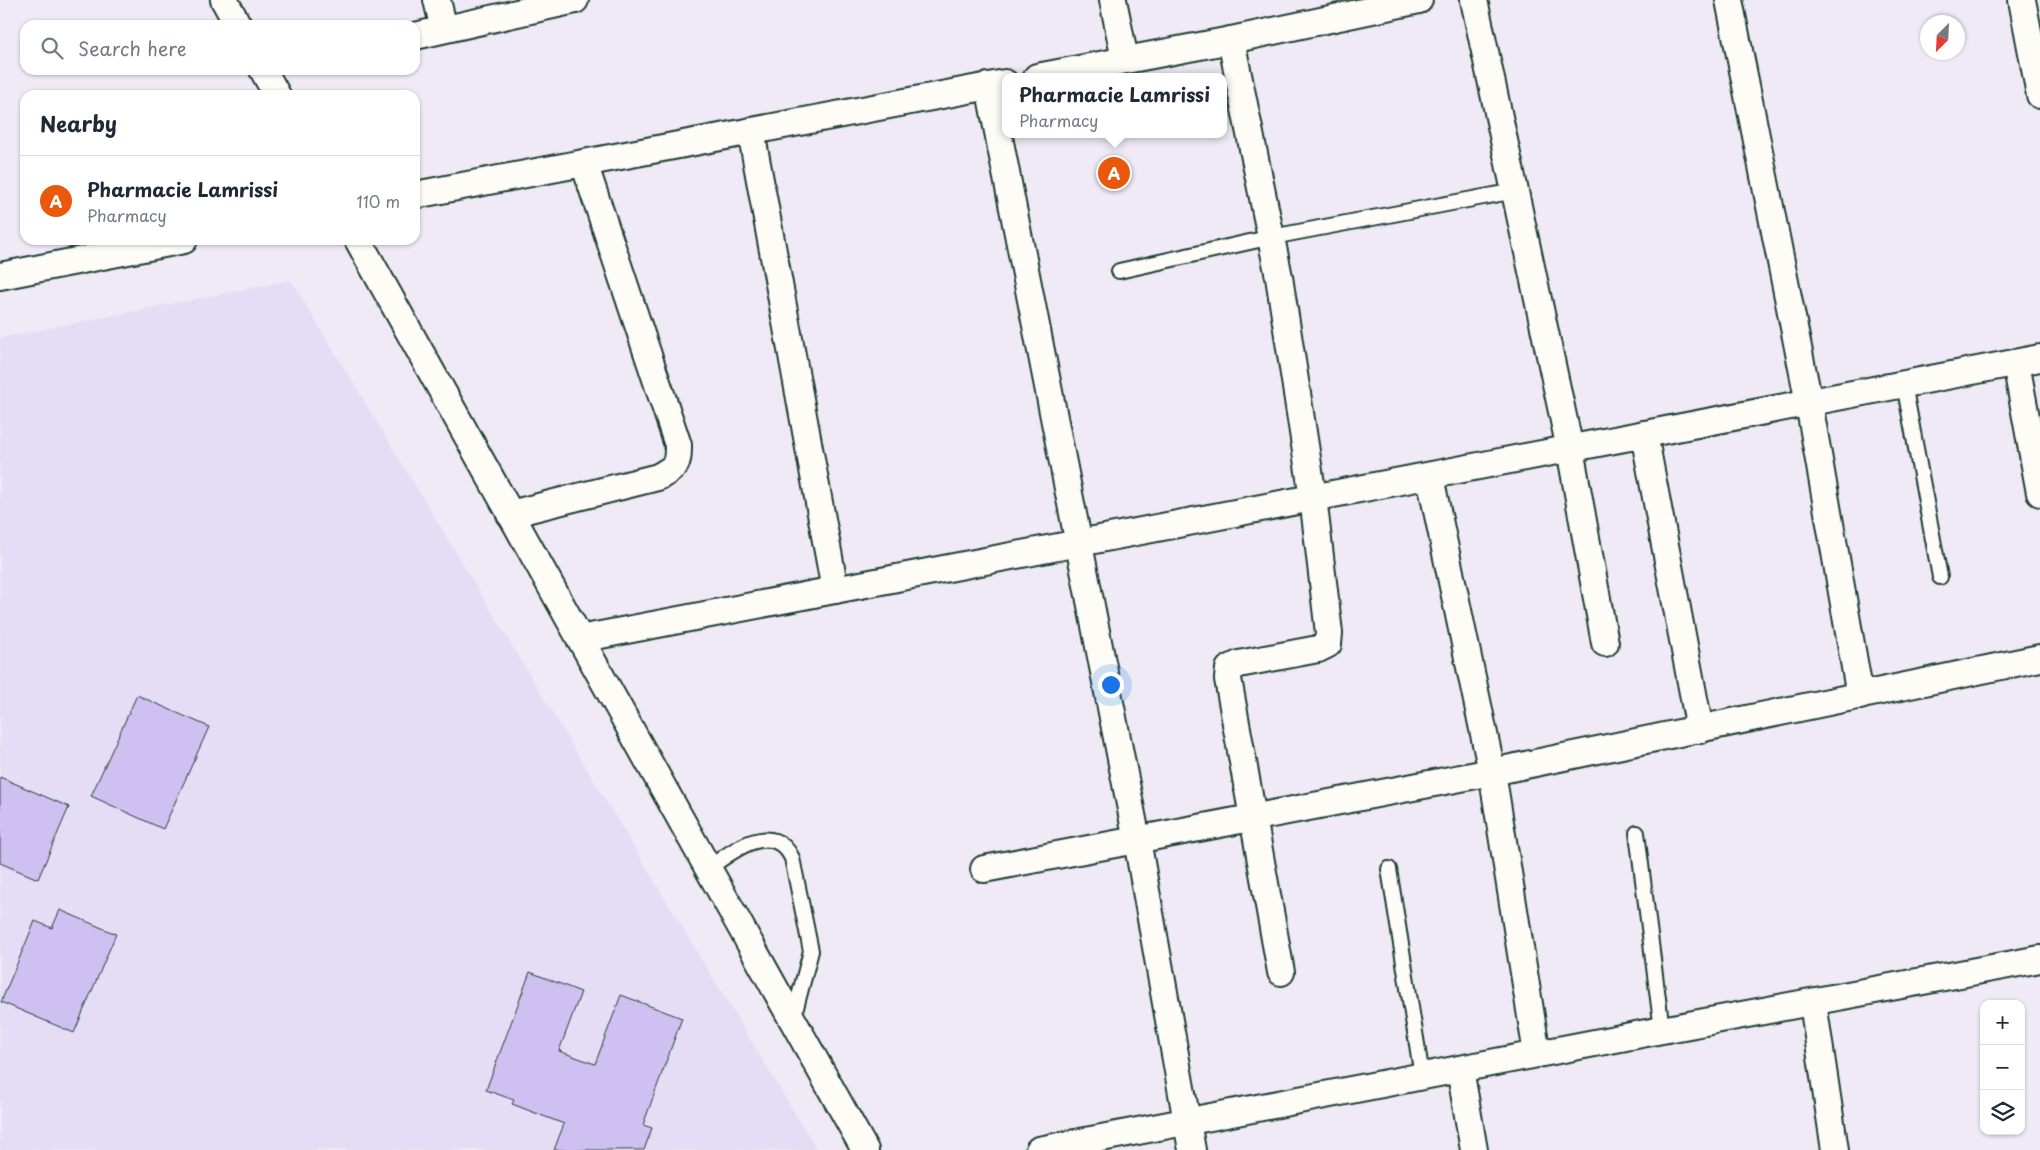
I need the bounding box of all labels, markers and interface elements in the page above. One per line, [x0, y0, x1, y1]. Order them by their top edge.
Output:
north arrow [1920, 15, 1965, 60]
search box [20, 20, 420, 75]
icon: search [38, 34, 66, 62]
text: Search here [78, 34, 187, 62]
popup [1002, 73, 1227, 138]
text: Pharmacie Lamrissi [1019, 80, 1210, 108]
text: Nearby [40, 107, 117, 139]
text: Pharmacy [1019, 108, 1099, 132]
pin: A [1098, 154, 1130, 192]
text: Pharmacie Lamrissi [87, 175, 278, 203]
text: A [50, 189, 62, 213]
text: 110 m [357, 189, 400, 213]
text: Pharmacy [87, 203, 167, 227]
your location [1098, 672, 1124, 698]
map controls [1980, 1000, 2025, 1135]
button: + [1980, 1000, 2025, 1045]
button: − [1980, 1045, 2025, 1090]
button: layers [1980, 1090, 2025, 1135]

